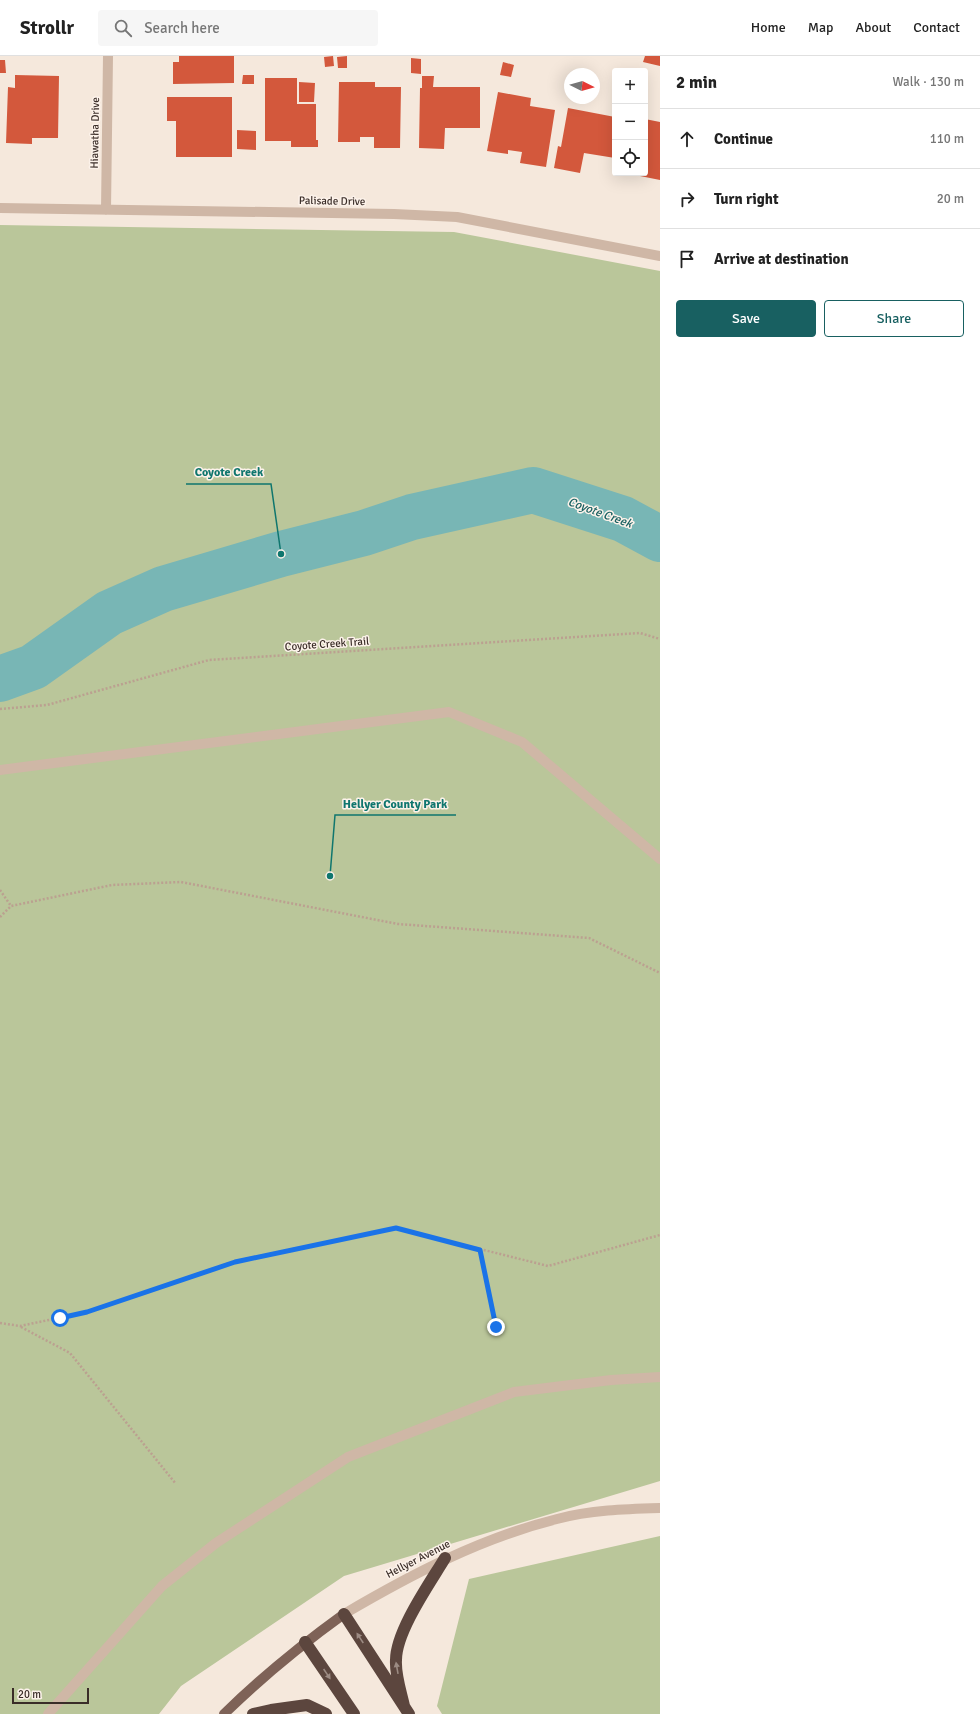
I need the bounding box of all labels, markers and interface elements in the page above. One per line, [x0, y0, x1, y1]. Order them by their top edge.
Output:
search box [98, 10, 378, 46]
text: Strollr [20, 16, 74, 40]
icon: search [112, 17, 134, 39]
text: Search here [144, 19, 220, 37]
text: Home [751, 19, 786, 36]
text: Map [808, 19, 833, 36]
text: About [855, 19, 891, 36]
text: Contact [913, 19, 960, 36]
north arrow [564, 68, 600, 104]
map controls [612, 68, 648, 176]
button: + [612, 68, 648, 104]
text: 2 min [676, 72, 717, 93]
text: Walk · 130 m [893, 74, 964, 90]
street label: Hiawatha Drive [88, 97, 102, 169]
button: − [612, 104, 648, 140]
icon: ahead [676, 128, 698, 150]
text: Continue [714, 130, 773, 148]
text: 110 m [930, 131, 964, 147]
button: locate [612, 140, 648, 176]
icon: right [676, 188, 698, 210]
text: Turn right [714, 190, 779, 208]
text: 20 m [937, 191, 964, 207]
street label: Palisade Drive [299, 194, 365, 208]
icon: arrive [676, 248, 698, 270]
text: Arrive at destination [714, 250, 849, 268]
button: Save [676, 300, 816, 337]
button: Share [824, 300, 964, 337]
callout: Coyote Creek [186, 460, 271, 484]
text: Coyote Creek [195, 465, 264, 480]
water label: Coyote Creek [566, 494, 635, 532]
street label: Coyote Creek Trail [284, 635, 370, 653]
callout: Hellyer County Park [335, 791, 456, 815]
text: Hellyer County Park [343, 797, 448, 812]
route start [51, 1309, 69, 1327]
route end [487, 1318, 505, 1336]
street label: Hellyer Avenue [384, 1537, 452, 1581]
one-way arrow [356, 1632, 363, 1644]
one-way arrow [394, 1661, 400, 1674]
one-way arrow [323, 1669, 331, 1680]
scale bar [12, 1686, 89, 1705]
text: 20 m [18, 1688, 41, 1701]

